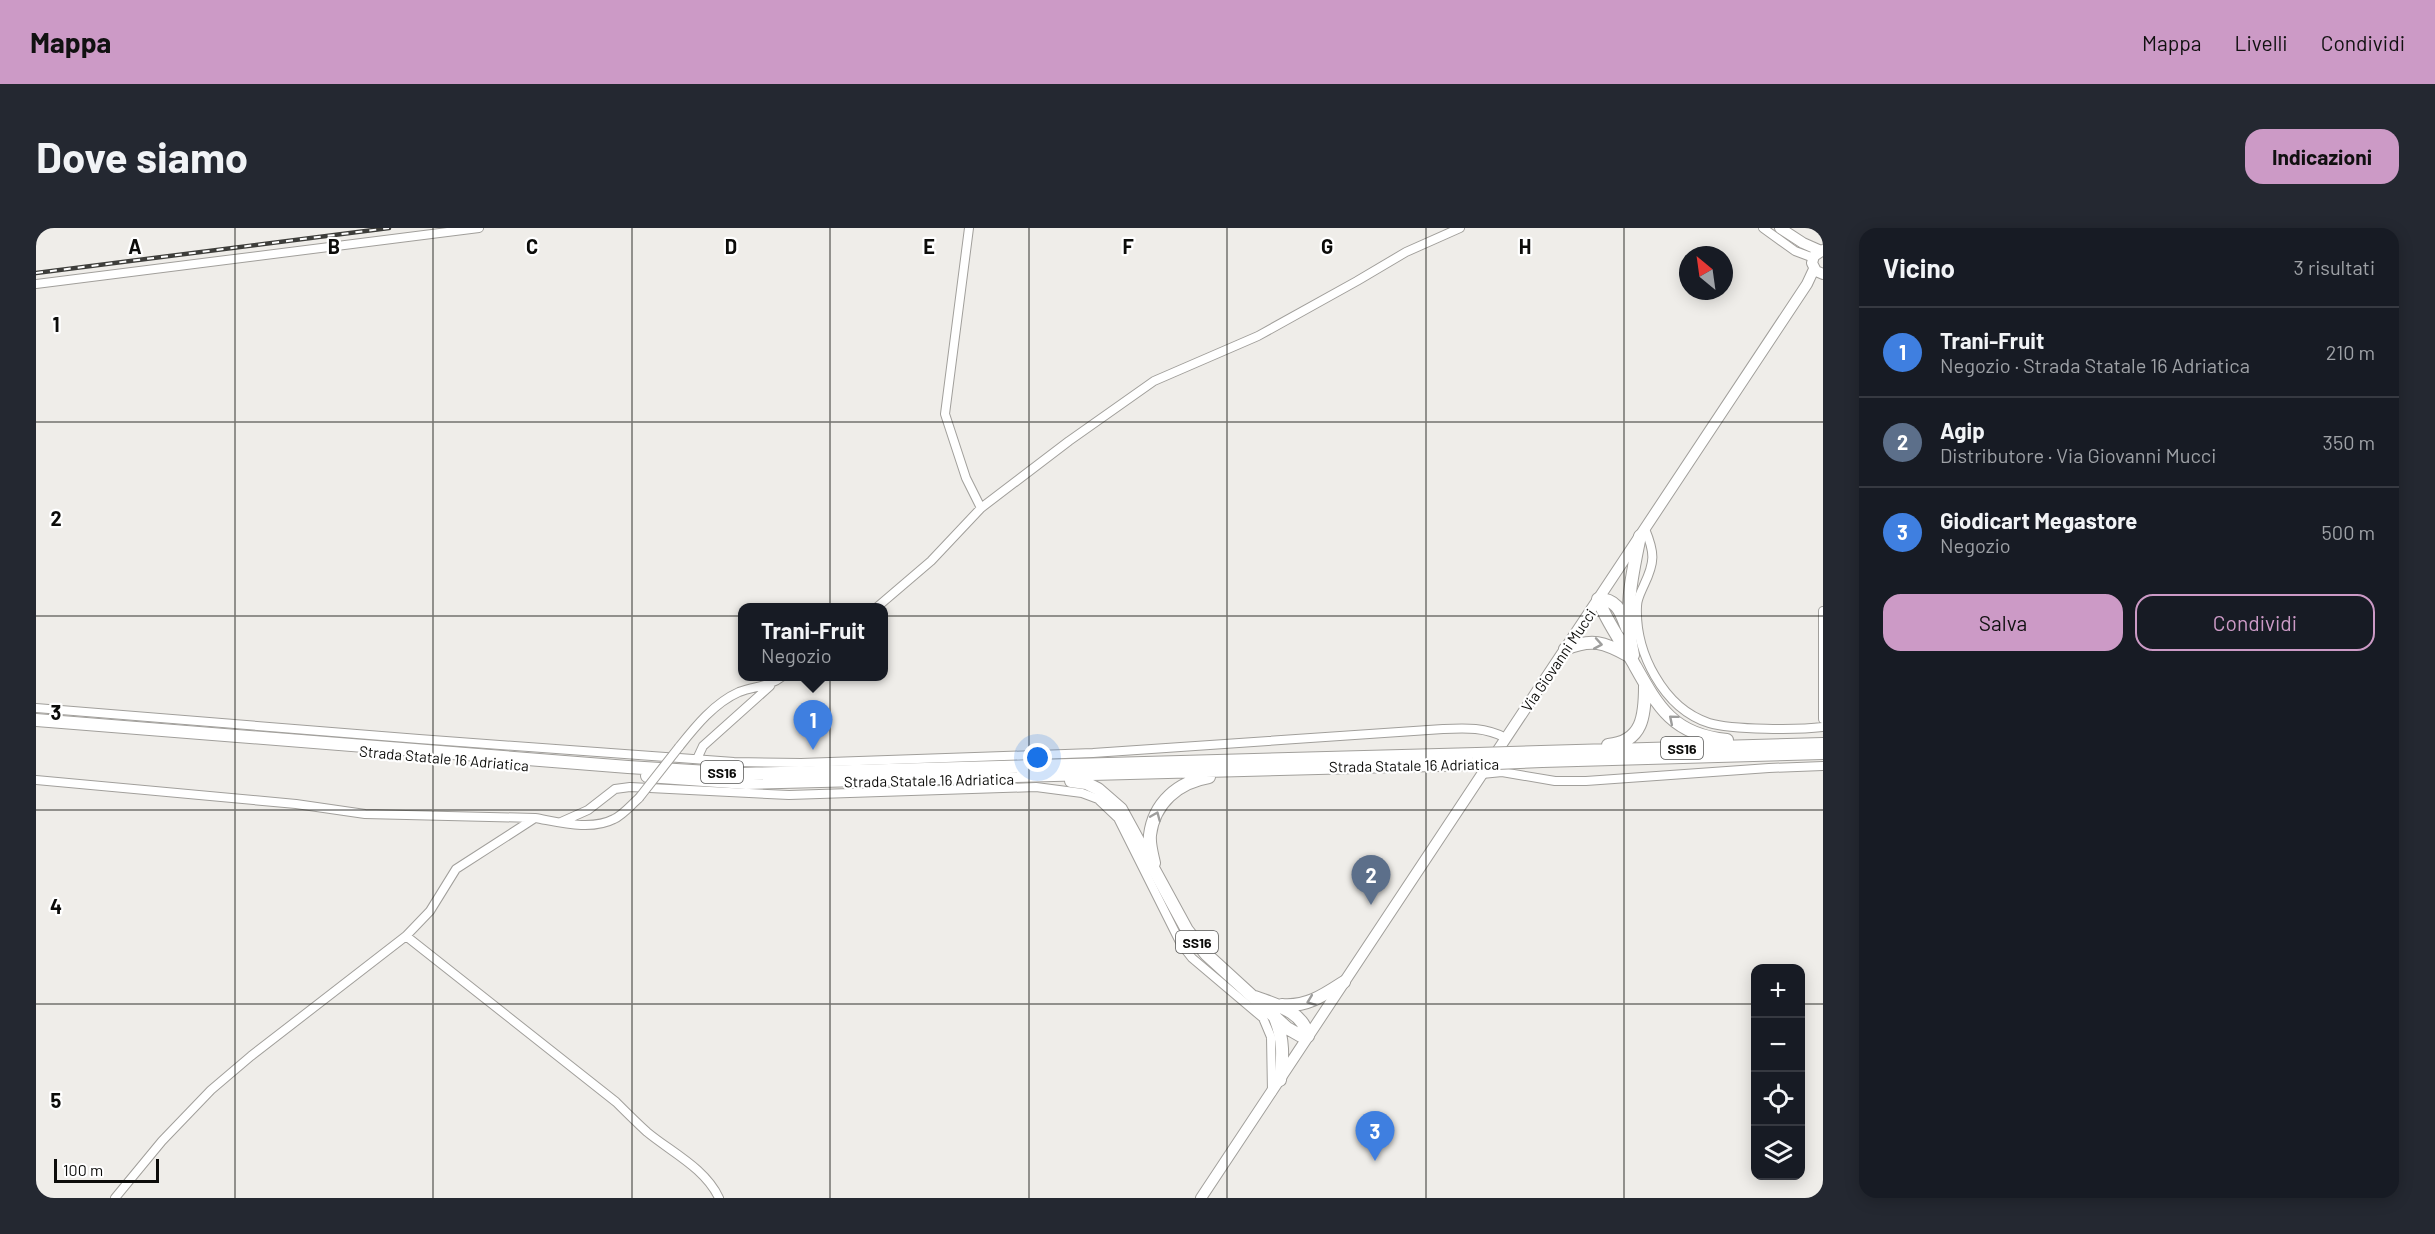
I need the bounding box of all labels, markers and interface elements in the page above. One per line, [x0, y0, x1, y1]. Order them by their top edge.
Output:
text: Mappa [30, 25, 111, 59]
text: Mappa [2142, 30, 2202, 55]
text: Livelli [2235, 30, 2288, 55]
text: Condividi [2321, 30, 2405, 55]
button: Indicazioni [2245, 129, 2399, 184]
text: Dove siamo [36, 131, 248, 181]
text: A [128, 234, 142, 258]
text: B [328, 234, 340, 258]
text: C [526, 234, 538, 258]
text: D [725, 234, 737, 258]
text: E [923, 234, 935, 258]
text: F [1122, 234, 1134, 258]
text: G [1321, 234, 1333, 258]
text: H [1519, 234, 1531, 258]
north arrow [1679, 246, 1733, 300]
text: Vicino [1883, 252, 1955, 283]
text: 3 risultati [2294, 255, 2375, 279]
text: 1 [52, 312, 60, 336]
text: Trani-Fruit [1940, 327, 2044, 353]
text: 1 [1899, 340, 1906, 364]
text: 210 m [2326, 340, 2375, 364]
text: Negozio · Strada Statale 16 Adriatica [1940, 353, 2250, 377]
text: Agip [1940, 417, 1985, 443]
text: 2 [1897, 430, 1908, 454]
text: 350 m [2323, 430, 2375, 454]
text: Distributore · Via Giovanni Mucci [1940, 443, 2216, 467]
text: 2 [50, 506, 62, 530]
text: Giodicart Megastore [1940, 507, 2137, 533]
text: 3 [1897, 520, 1908, 544]
text: 500 m [2322, 520, 2375, 544]
text: Negozio [1940, 533, 2011, 557]
button: Salva [1883, 594, 2123, 651]
button: Condividi [2135, 594, 2375, 651]
popup [738, 603, 888, 681]
street label: Via Giovanni Mucci [1517, 605, 1599, 715]
text: Trani-Fruit [761, 617, 865, 643]
one-way arrow [1593, 637, 1603, 650]
text: Negozio [761, 643, 832, 667]
text: 3 [51, 700, 61, 724]
pin: 1 [794, 700, 832, 750]
one-way arrow [1669, 715, 1680, 726]
road number: SS16 [1661, 737, 1703, 759]
street label: Strada Statale 16 Adriatica [358, 742, 530, 774]
your location [1023, 743, 1052, 772]
street label: Strada Statale 16 Adriatica [1329, 755, 1499, 775]
road number: SS16 [701, 761, 743, 783]
street label: Strada Statale 16 Adriatica [844, 770, 1014, 790]
one-way arrow [1149, 812, 1161, 823]
pin: 2 [1352, 856, 1390, 905]
text: 4 [50, 894, 62, 918]
road number: SS16 [1176, 931, 1218, 953]
map controls [1751, 964, 1805, 1180]
button: + [1751, 964, 1805, 1018]
one-way arrow [1306, 994, 1317, 1006]
button: − [1751, 1018, 1805, 1072]
button: locate [1751, 1072, 1805, 1126]
text: 5 [51, 1088, 62, 1112]
pin: 3 [1356, 1112, 1394, 1161]
button: layers [1751, 1126, 1805, 1180]
scale bar [54, 1156, 159, 1184]
text: 100 m [63, 1160, 103, 1179]

